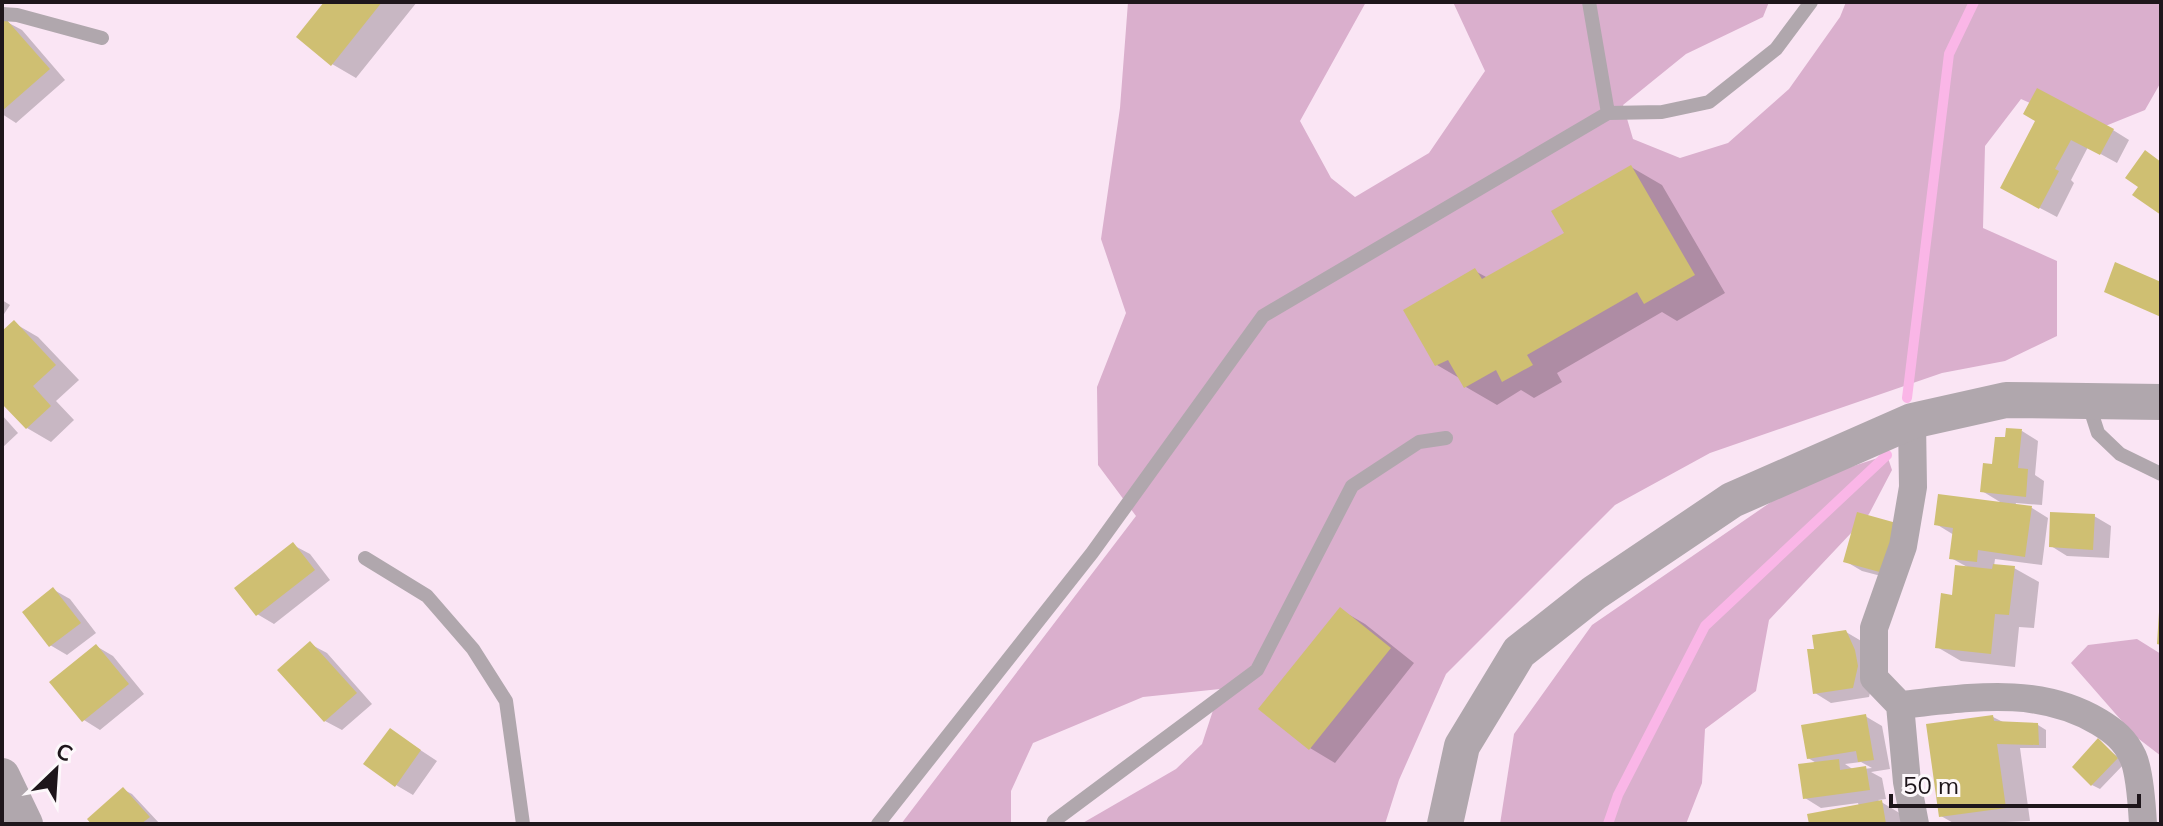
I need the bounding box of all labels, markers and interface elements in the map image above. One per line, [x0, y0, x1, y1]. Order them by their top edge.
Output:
north arrow [16, 730, 96, 810]
text: С [52, 736, 77, 768]
scale bar [1891, 758, 2139, 808]
text: 50 m [1903, 770, 1959, 800]

